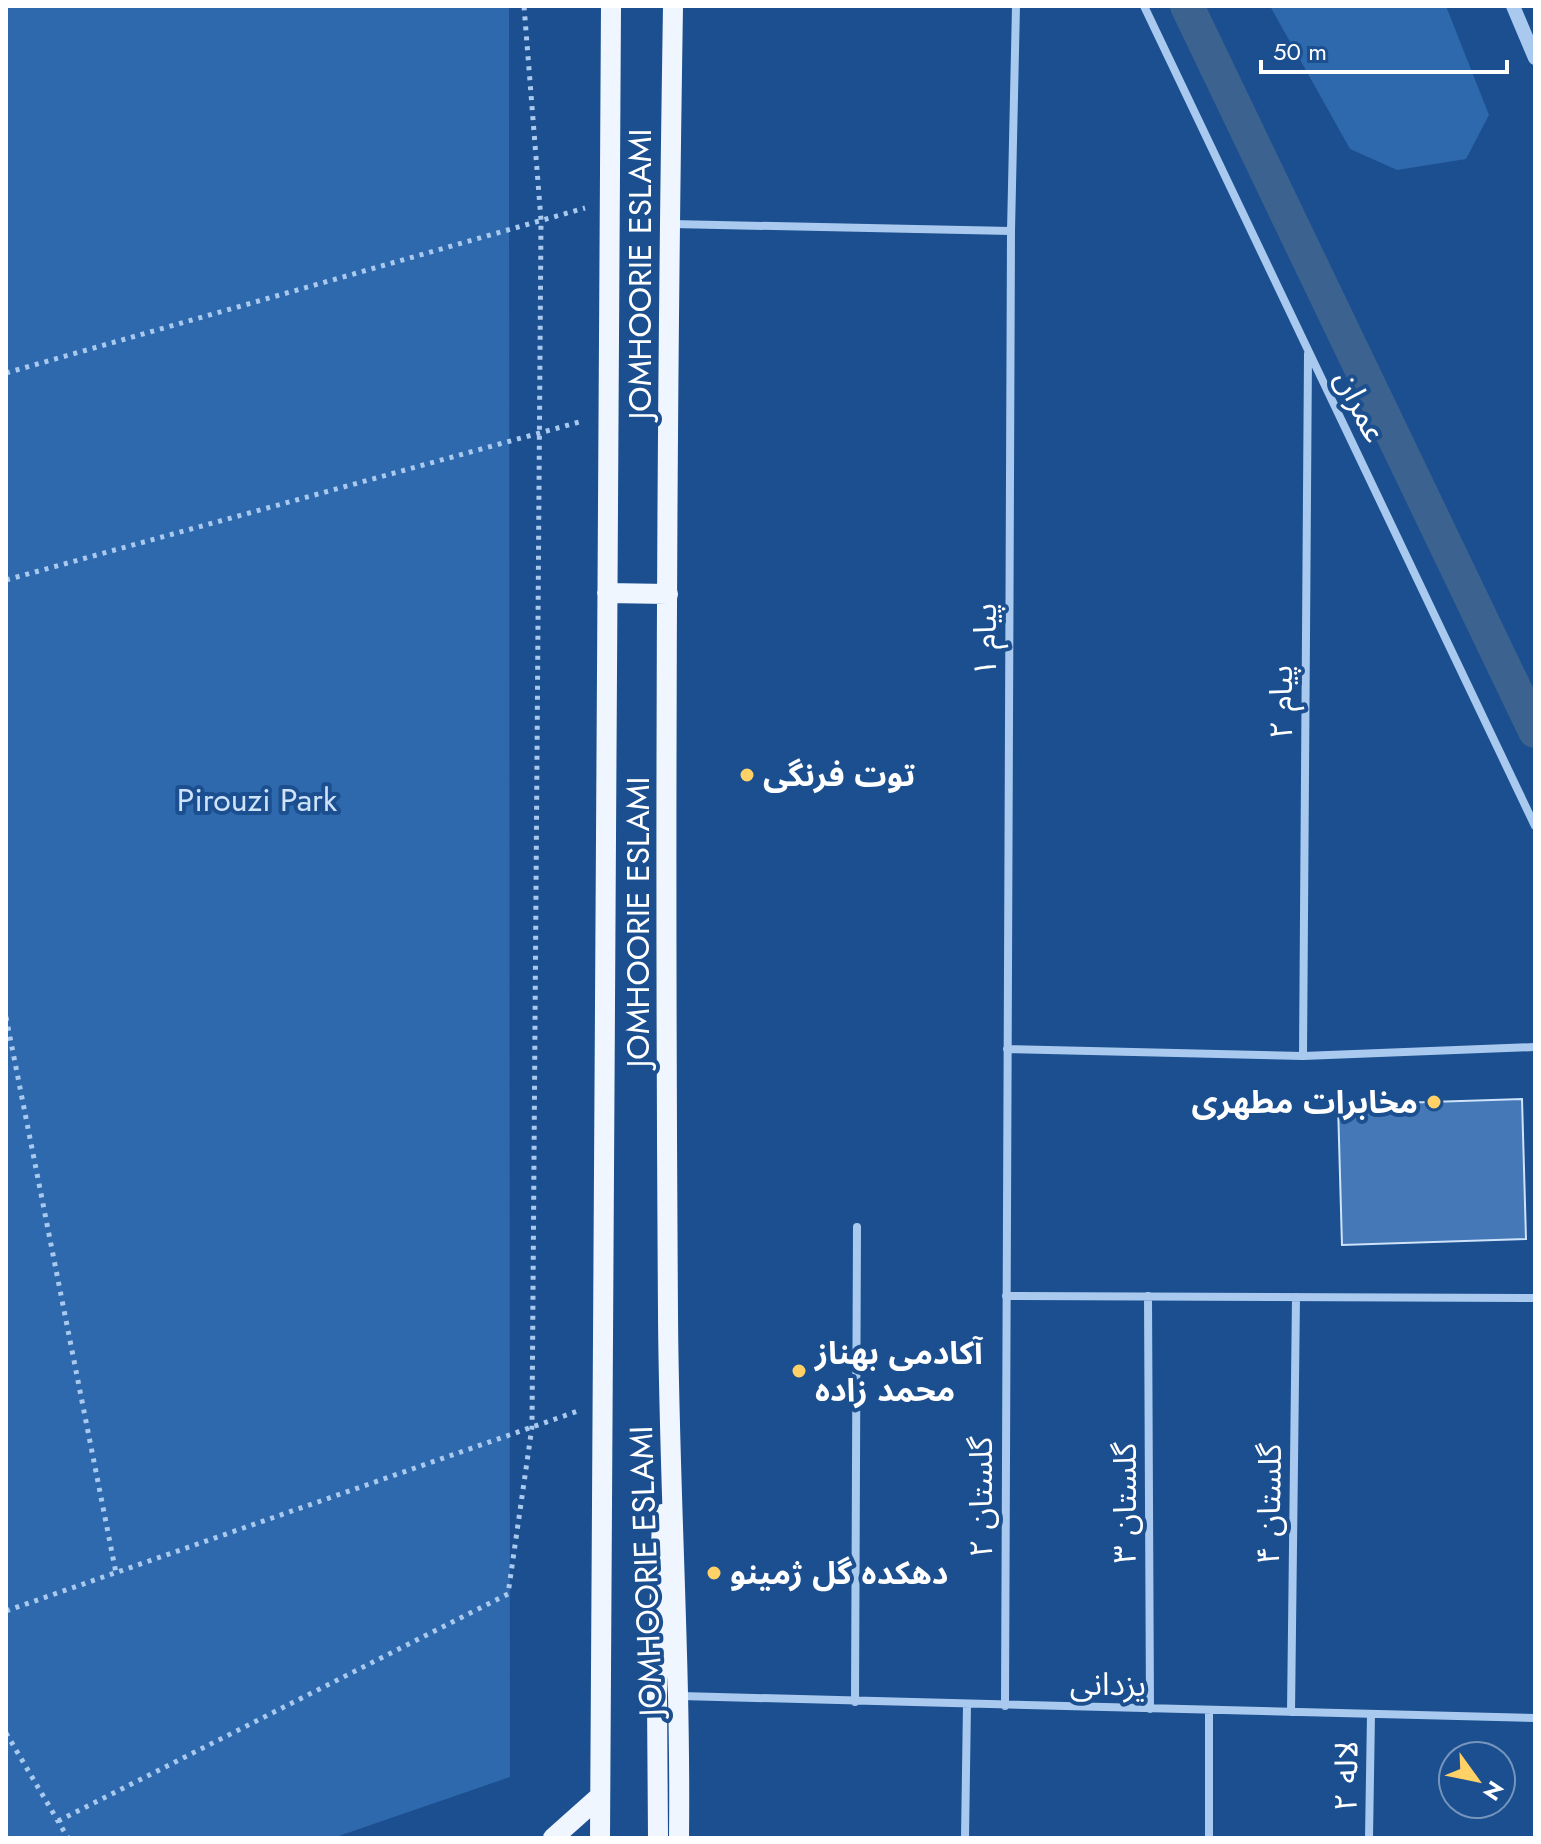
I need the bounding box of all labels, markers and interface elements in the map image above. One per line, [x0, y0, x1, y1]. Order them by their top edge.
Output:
scale bar [1261, 24, 1507, 74]
text: 50 m [1273, 34, 1327, 69]
street label: JOMHOORIE ESLAMI [617, 129, 663, 423]
street label: عمران [1324, 362, 1398, 450]
street label: پیام ۱ [962, 603, 1009, 677]
street label: پیام ۲ [1258, 665, 1305, 739]
place label: توت فرنگی [763, 752, 915, 798]
marker: توت فرنگی [738, 766, 756, 784]
park label: Pirouzi Park [177, 777, 338, 823]
street label: JOMHOORIE ESLAMI [615, 777, 661, 1071]
place label: مخابرات مطهری [1191, 1079, 1418, 1125]
marker: مخابرات مطهری [1425, 1093, 1443, 1111]
place label: آکادمی بهناز محمد زاده [813, 1330, 984, 1413]
marker: آکادمی بهناز محمد زاده [790, 1362, 808, 1380]
street label: JOMHOORIE ESLAMI [618, 1425, 674, 1721]
street label: گلستان ۲ [958, 1436, 1004, 1558]
street label: گلستان ۳ [1102, 1442, 1148, 1564]
street label: گلستان ۴ [1245, 1442, 1293, 1565]
place label: دهکده گل ژمینو [730, 1550, 948, 1596]
marker: دهکده گل ژمینو [705, 1564, 723, 1582]
street label: یزدانی [1069, 1660, 1147, 1708]
street label: لاله ۲ [1322, 1740, 1370, 1812]
north arrow [1437, 1740, 1517, 1820]
text: N [1476, 1775, 1512, 1807]

